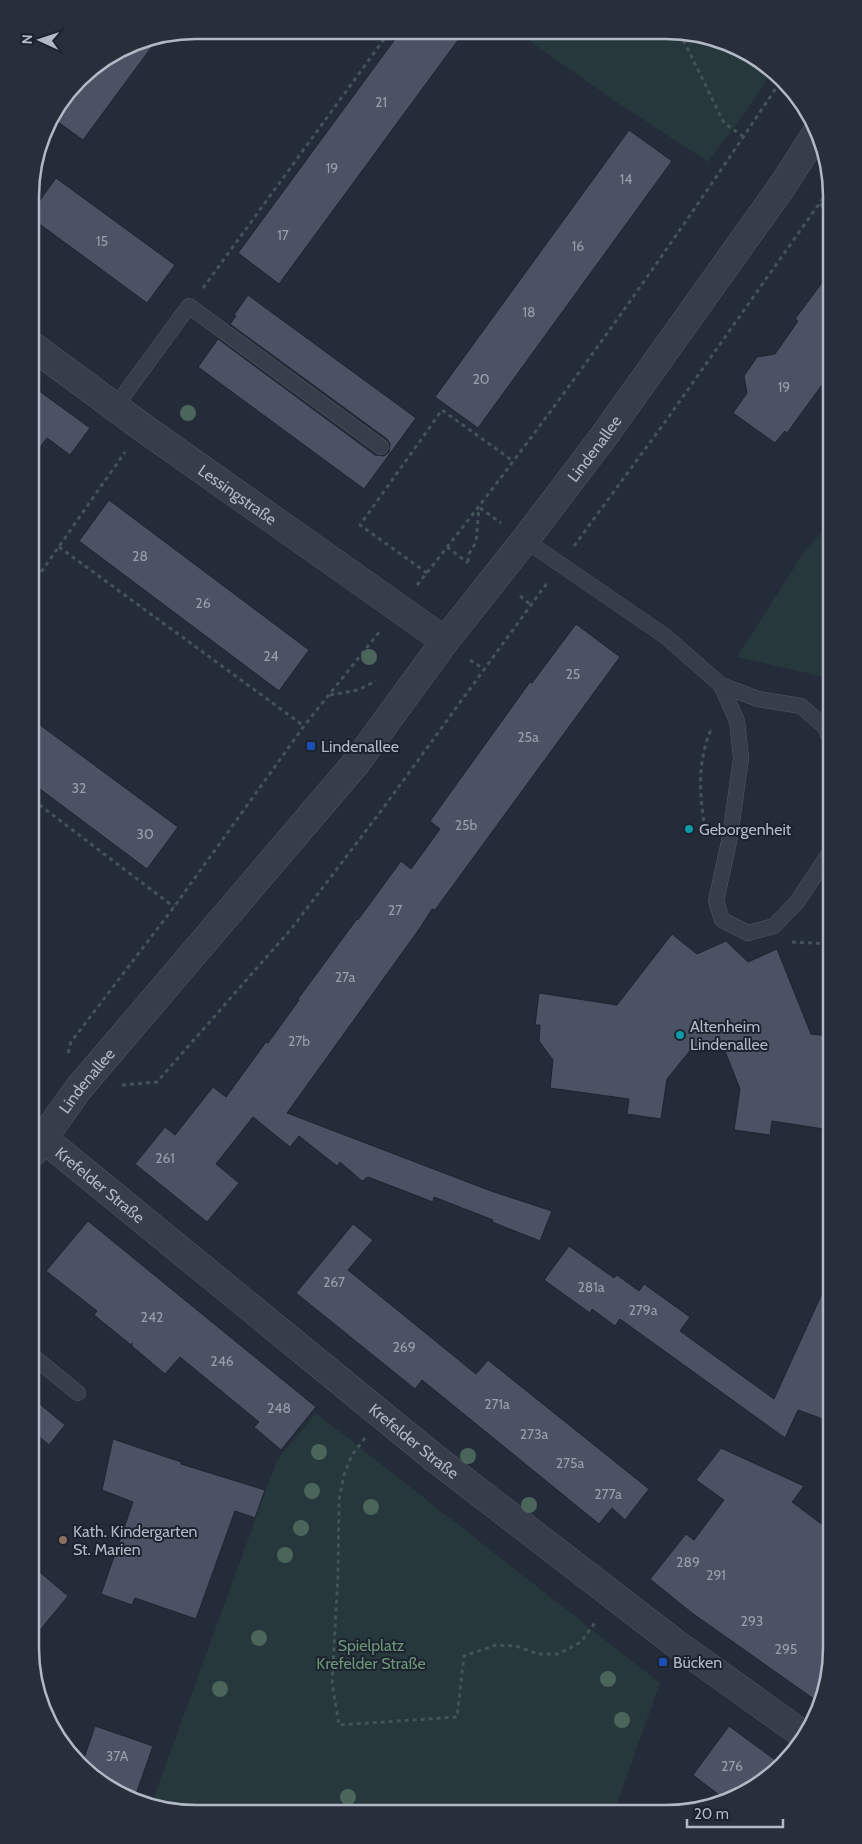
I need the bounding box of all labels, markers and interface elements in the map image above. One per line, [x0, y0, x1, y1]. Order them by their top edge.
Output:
north arrow [15, 15, 65, 65]
text: N [18, 34, 36, 45]
house number: 21 [375, 93, 387, 111]
house number: 19 [326, 159, 338, 177]
house number: 14 [620, 170, 632, 188]
house number: 17 [277, 226, 289, 244]
house number: 15 [96, 232, 108, 250]
house number: 16 [572, 237, 584, 255]
house number: 18 [522, 303, 536, 321]
house number: 20 [472, 370, 490, 388]
house number: 19 [778, 378, 790, 396]
street label: Lindenallee [564, 412, 626, 486]
street label: Lessingstraße [194, 461, 280, 529]
house number: 28 [132, 547, 148, 565]
house number: 26 [195, 594, 211, 612]
house number: 24 [263, 647, 279, 665]
house number: 25 [566, 665, 580, 683]
house number: 25a [517, 728, 539, 746]
place label: Lindenallee [321, 737, 399, 756]
marker: Lindenallee [305, 740, 317, 752]
house number: 32 [72, 779, 86, 797]
house number: 25b [455, 816, 478, 834]
place label: Geborgenheit [699, 820, 792, 839]
marker: Geborgenheit [683, 823, 695, 835]
house number: 30 [136, 825, 154, 843]
house number: 27 [388, 901, 402, 919]
house number: 27a [335, 968, 356, 986]
place label: Altenheim Lindenallee [690, 1017, 768, 1054]
marker: Altenheim Lindenallee [674, 1029, 686, 1041]
house number: 27b [288, 1032, 310, 1050]
street label: Lindenallee [55, 1044, 119, 1117]
street label: Krefelder Straße [52, 1143, 148, 1227]
house number: 261 [155, 1149, 175, 1167]
house number: 267 [323, 1273, 345, 1291]
house number: 281a [577, 1278, 605, 1296]
house number: 279a [628, 1301, 658, 1319]
house number: 242 [141, 1308, 163, 1326]
house number: 269 [392, 1338, 416, 1356]
house number: 246 [210, 1352, 234, 1370]
house number: 271a [484, 1395, 510, 1413]
house number: 248 [267, 1399, 291, 1417]
street label: Krefelder Straße [365, 1400, 462, 1483]
house number: 273a [520, 1425, 549, 1443]
house number: 275a [556, 1454, 585, 1472]
house number: 277a [594, 1485, 622, 1503]
place label: Kath. Kindergarten St. Marien [73, 1522, 198, 1559]
marker: Kath. Kindergarten St. Marien [57, 1534, 69, 1546]
house number: 289 [676, 1553, 700, 1571]
house number: 291 [706, 1566, 726, 1584]
house number: 293 [741, 1612, 763, 1630]
park label: Spielplatz Krefelder Straße [316, 1636, 426, 1673]
house number: 295 [775, 1640, 797, 1658]
place label: Bücken [673, 1653, 722, 1672]
marker: Bücken [657, 1656, 669, 1668]
house number: 37A [106, 1747, 129, 1765]
house number: 276 [721, 1757, 743, 1775]
scale bar [687, 1796, 783, 1828]
text: 20 m [694, 1805, 729, 1823]

